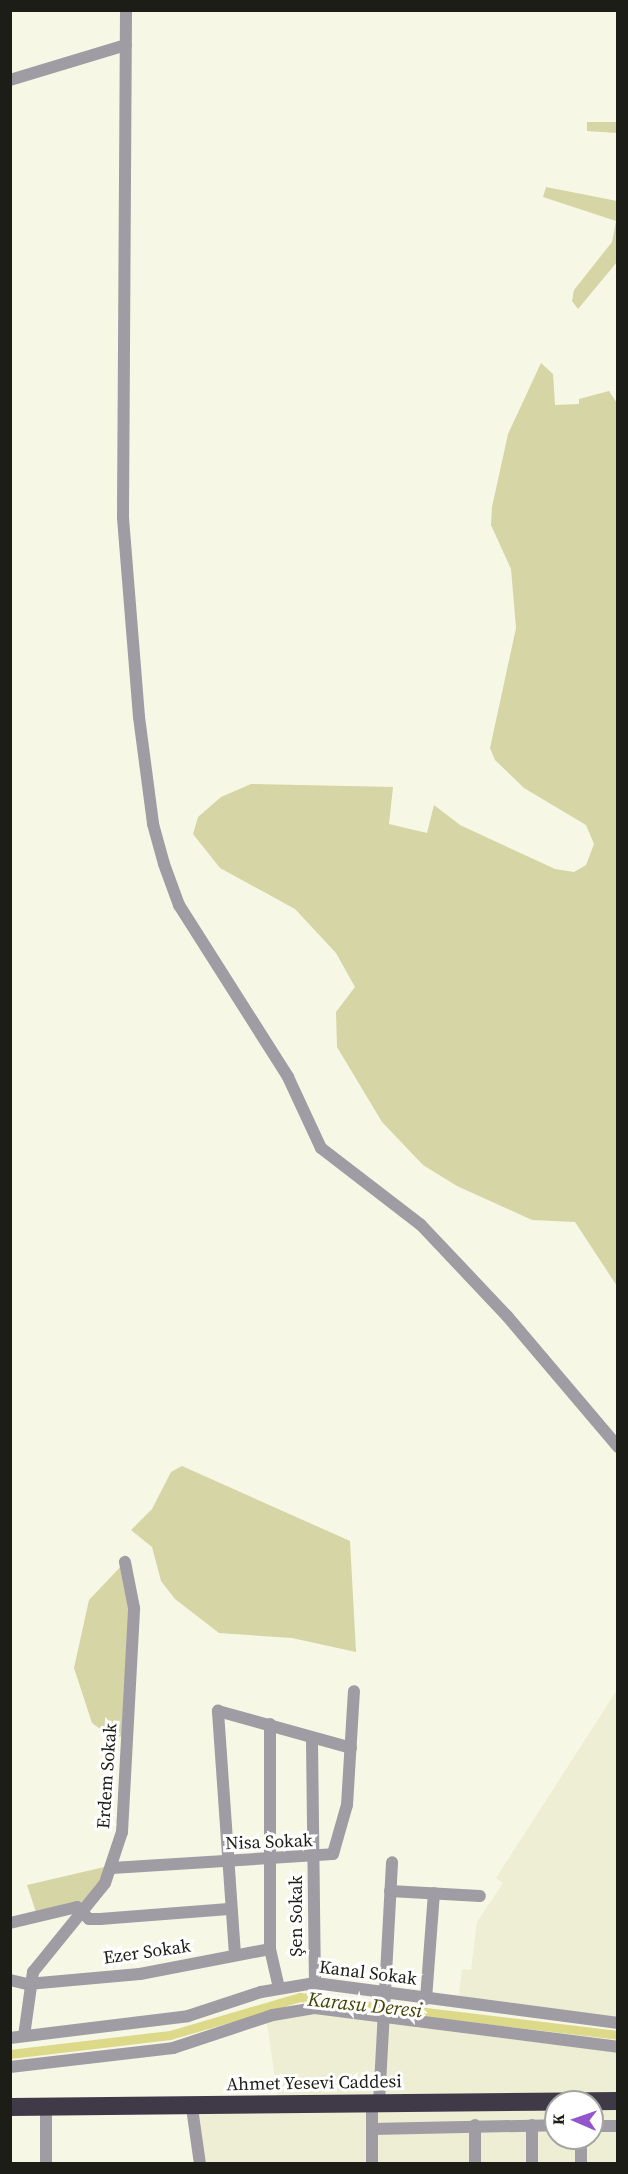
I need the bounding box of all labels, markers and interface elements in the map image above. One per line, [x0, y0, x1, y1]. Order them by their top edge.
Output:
street label: Erdem Sokak [93, 1722, 121, 1830]
street label: Nisa Sokak [225, 1830, 313, 1854]
street label: Şen Sokak [285, 1875, 307, 1957]
street label: Ezer Sokak [102, 1935, 192, 1969]
street label: Kanal Sokak [318, 1956, 418, 1990]
water label: Karasu Deresi [306, 1987, 424, 2023]
street label: Ahmet Yesevi Caddesi [226, 2071, 402, 2095]
north arrow [544, 2090, 604, 2150]
text: K [547, 2113, 569, 2125]

